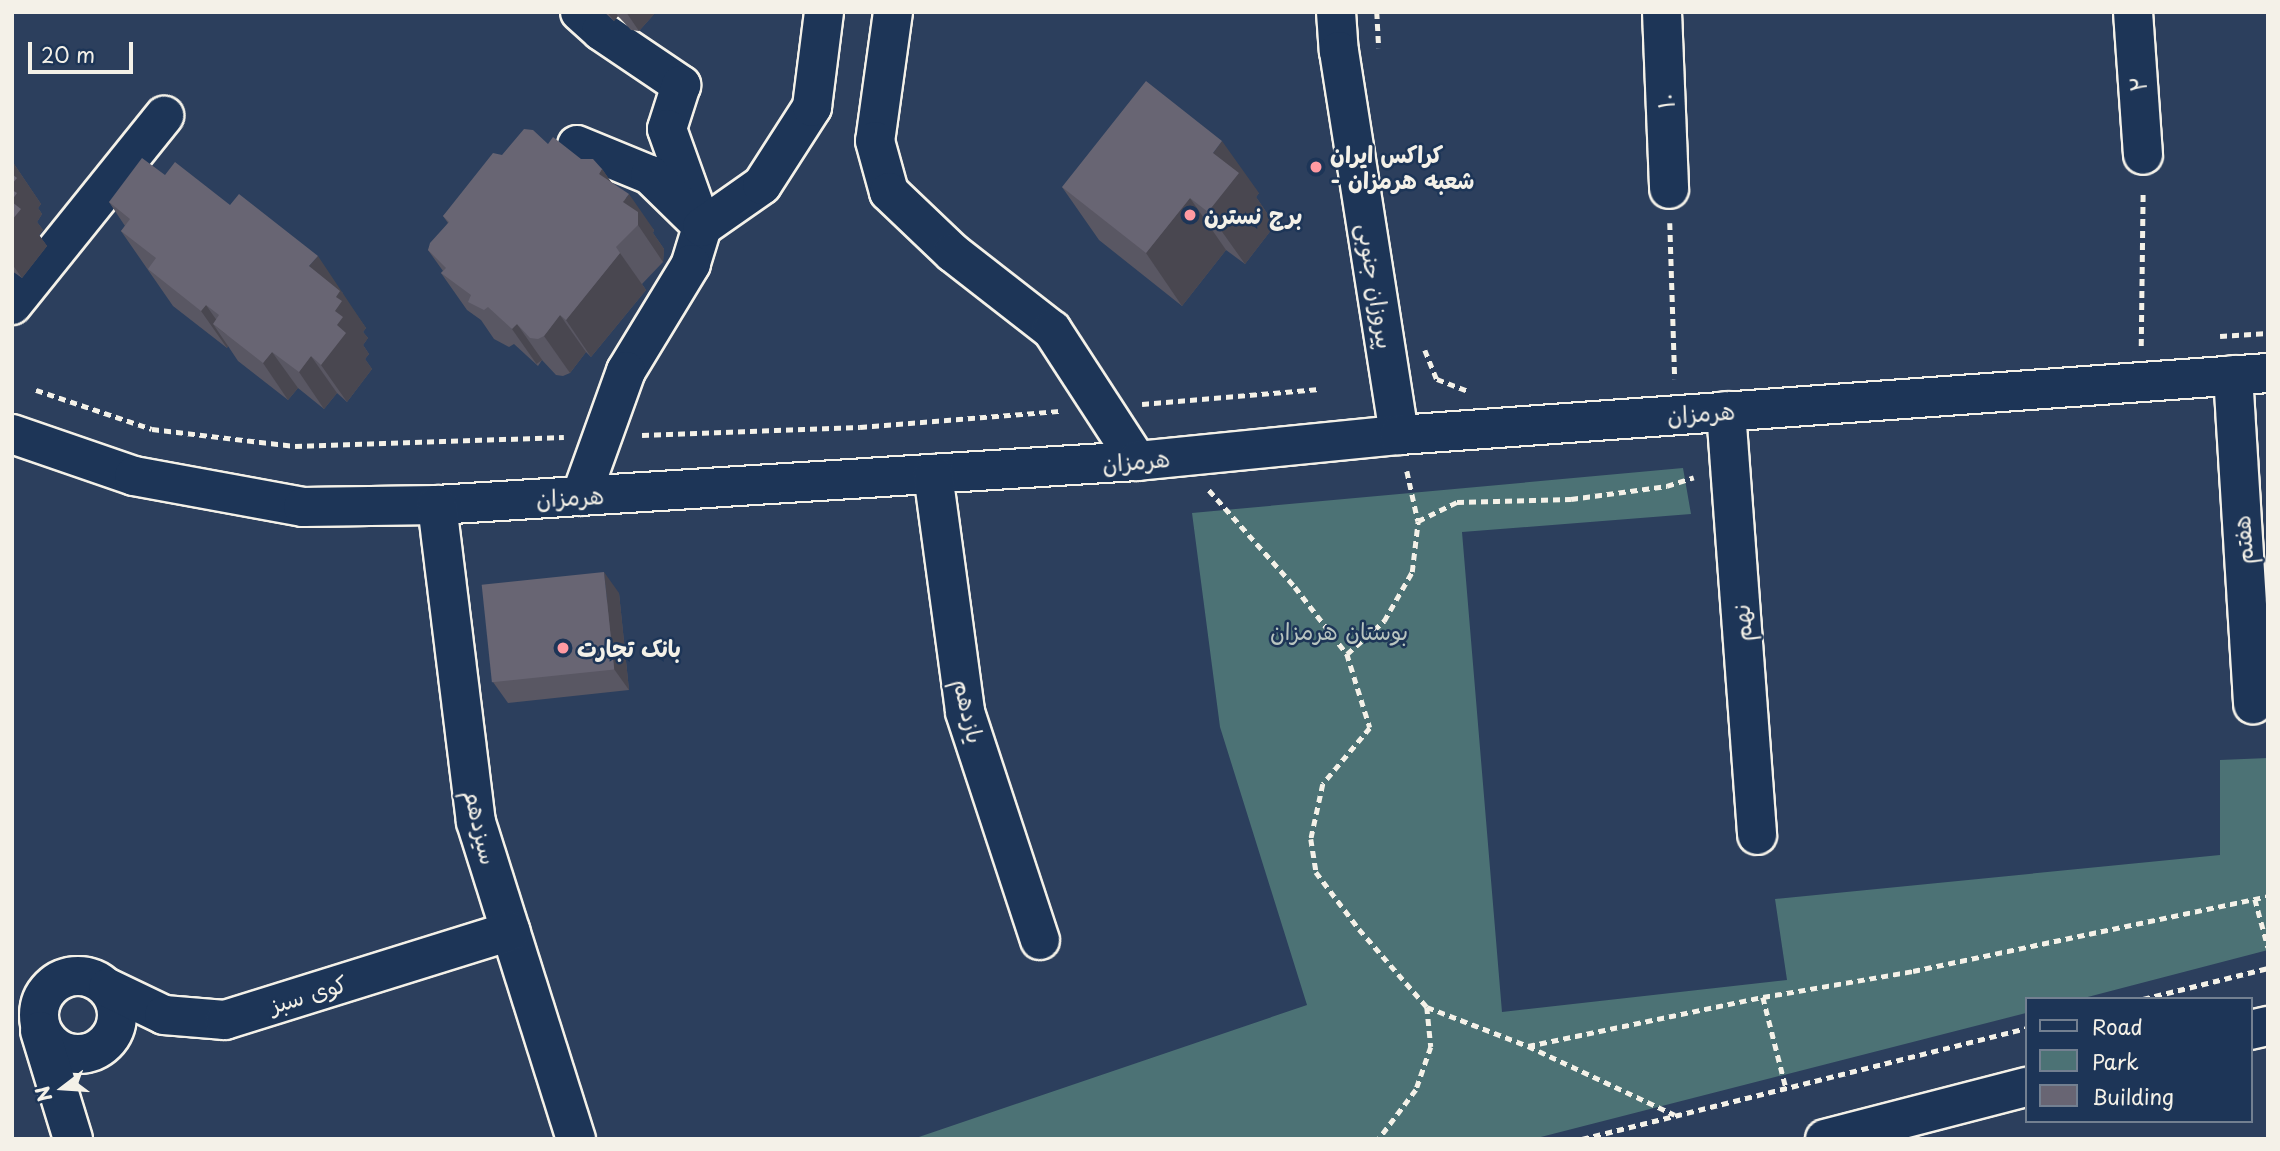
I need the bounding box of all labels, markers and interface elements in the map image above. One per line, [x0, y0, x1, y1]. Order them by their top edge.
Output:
scale bar [32, 28, 136, 72]
text: 20 m [41, 38, 95, 70]
street label: ۲ [2124, 75, 2152, 93]
street label: ۱۰ [1652, 93, 1680, 109]
place label: کراکس ایران - شعبه هرمزان [1330, 140, 1474, 194]
marker: کراکس ایران - شعبه هرمزان [1308, 159, 1324, 175]
place label: برج نسترن [1204, 201, 1302, 229]
marker: برج نسترن [1182, 207, 1198, 223]
street label: پیروزان جنوبی [1352, 221, 1400, 351]
street label: هرمزان [1666, 397, 1736, 429]
street label: هرمزان [1101, 444, 1171, 478]
street label: هرمزان [535, 481, 605, 513]
street label: هفتم [2228, 514, 2258, 566]
street label: نهم [1727, 603, 1757, 643]
park label: بوستان هرمزان [1270, 617, 1408, 645]
place label: بانک تجارت [577, 634, 681, 662]
marker: بانک تجارت [555, 640, 571, 656]
street label: یازدهم [948, 676, 990, 746]
street label: سیزدهم [459, 787, 503, 867]
street label: کوی سبز [266, 969, 350, 1019]
legend [2024, 997, 2252, 1123]
text: Road [2092, 1010, 2143, 1042]
text: Park [2092, 1045, 2139, 1077]
north arrow [28, 1053, 98, 1123]
text: Building [2092, 1080, 2174, 1112]
text: N [27, 1083, 59, 1105]

